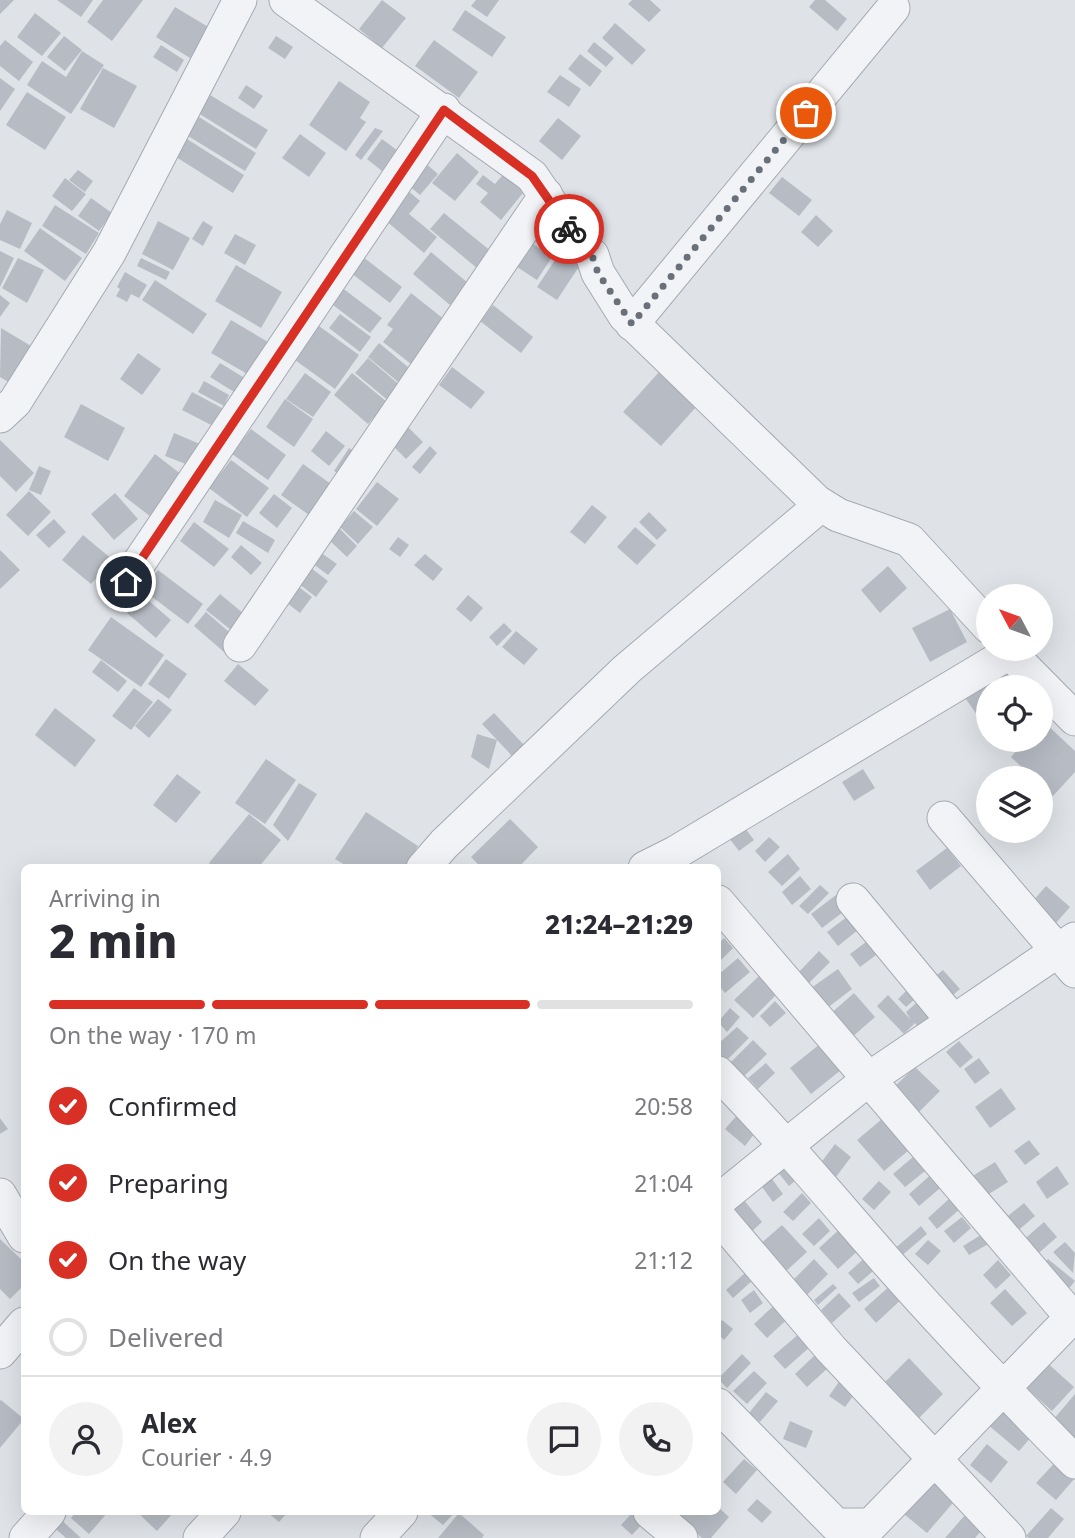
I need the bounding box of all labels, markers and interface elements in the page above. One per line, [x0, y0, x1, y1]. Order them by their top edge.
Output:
pin [776, 83, 836, 143]
icon: bag [787, 94, 825, 132]
courier [534, 194, 604, 264]
icon: bike [550, 210, 588, 248]
pin [96, 552, 156, 612]
icon: home [107, 563, 145, 601]
north arrow [976, 584, 1054, 662]
map controls [976, 584, 1053, 843]
button: locate [976, 675, 1053, 752]
button: layers [976, 766, 1053, 843]
text: Arriving in [49, 882, 161, 914]
text: 21:24–21:29 [545, 906, 693, 942]
text: 2 min [49, 909, 178, 971]
text: On the way · 170 m [49, 1019, 256, 1051]
icon: check [49, 1087, 87, 1125]
text: Confirmed [108, 1088, 238, 1124]
text: 20:58 [634, 1090, 693, 1122]
icon: check [49, 1164, 87, 1202]
text: Preparing [108, 1165, 229, 1201]
text: 21:04 [634, 1167, 693, 1199]
icon: check [49, 1241, 87, 1279]
text: On the way [108, 1242, 246, 1278]
text: 21:12 [634, 1244, 693, 1276]
text: Delivered [108, 1319, 224, 1355]
button: person [49, 1402, 123, 1476]
button: chat [527, 1402, 601, 1476]
button: phone [619, 1402, 693, 1476]
text: Alex [141, 1405, 197, 1441]
text: Courier · 4.9 [141, 1441, 272, 1473]

